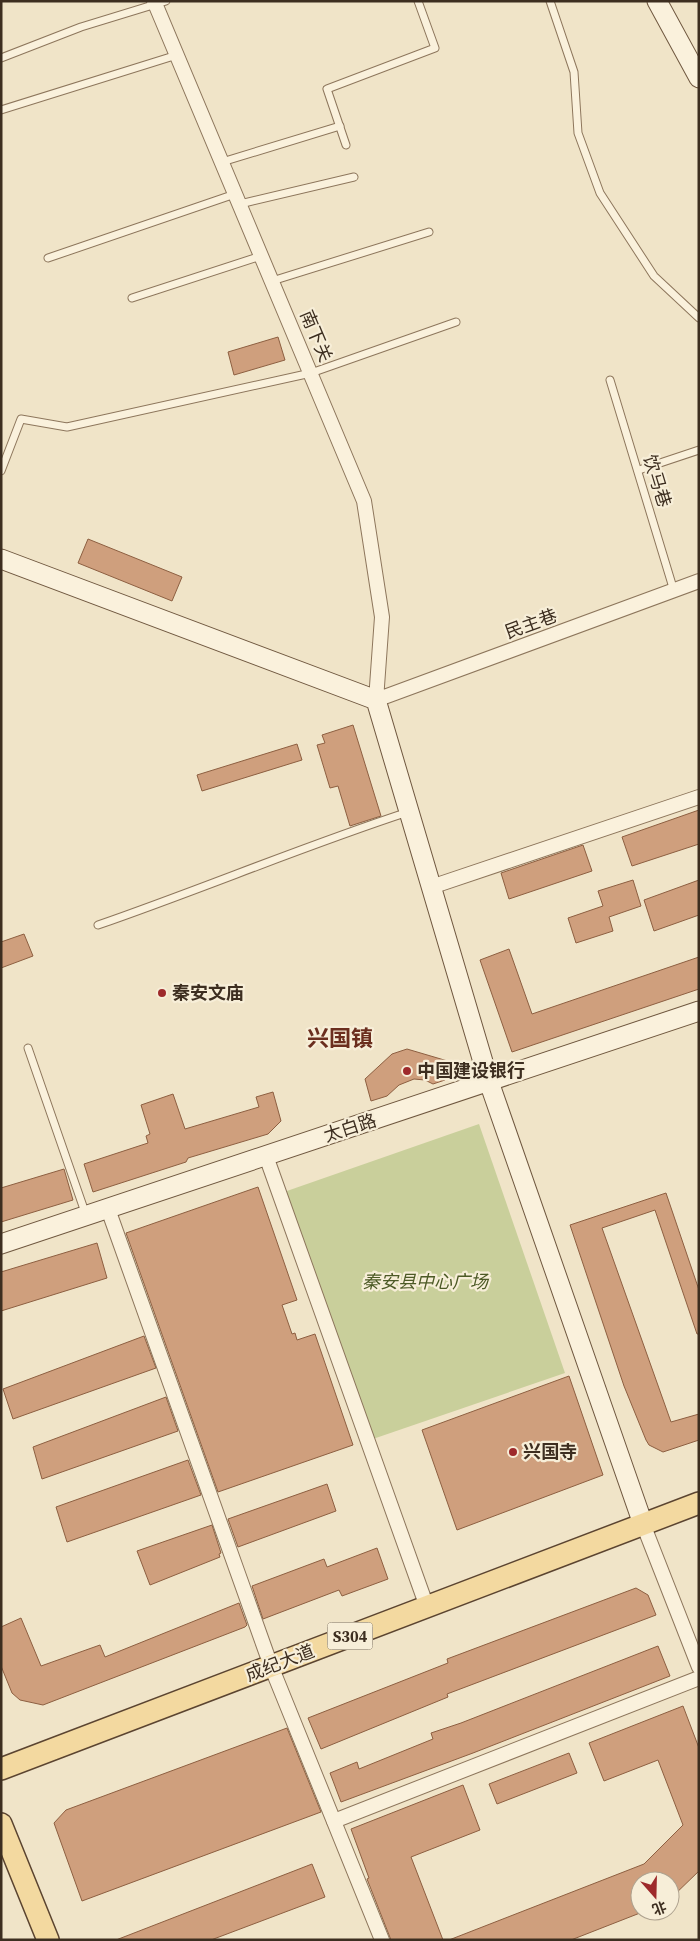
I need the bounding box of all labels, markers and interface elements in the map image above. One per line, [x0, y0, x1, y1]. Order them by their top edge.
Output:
street label: 南下关 [294, 306, 339, 366]
street label: 饮马巷 [638, 451, 677, 510]
street label: 民主巷 [501, 603, 560, 645]
place label: 秦安文庙 [172, 980, 244, 1005]
marker: 秦安文庙 [156, 987, 168, 999]
district label: 兴国镇 [307, 1023, 373, 1053]
place label: 中国建设银行 [417, 1058, 525, 1083]
marker: 中国建设银行 [401, 1065, 413, 1077]
street label: 太白路 [320, 1107, 379, 1148]
park label: 秦安县中心广场 [362, 1269, 490, 1294]
place label: 兴国寺 [523, 1439, 577, 1464]
marker: 兴国寺 [507, 1446, 519, 1458]
road number: S304 [328, 1622, 372, 1650]
street label: 成纪大道 [242, 1638, 318, 1687]
north arrow [630, 1871, 680, 1921]
text: 北 [649, 1896, 669, 1920]

